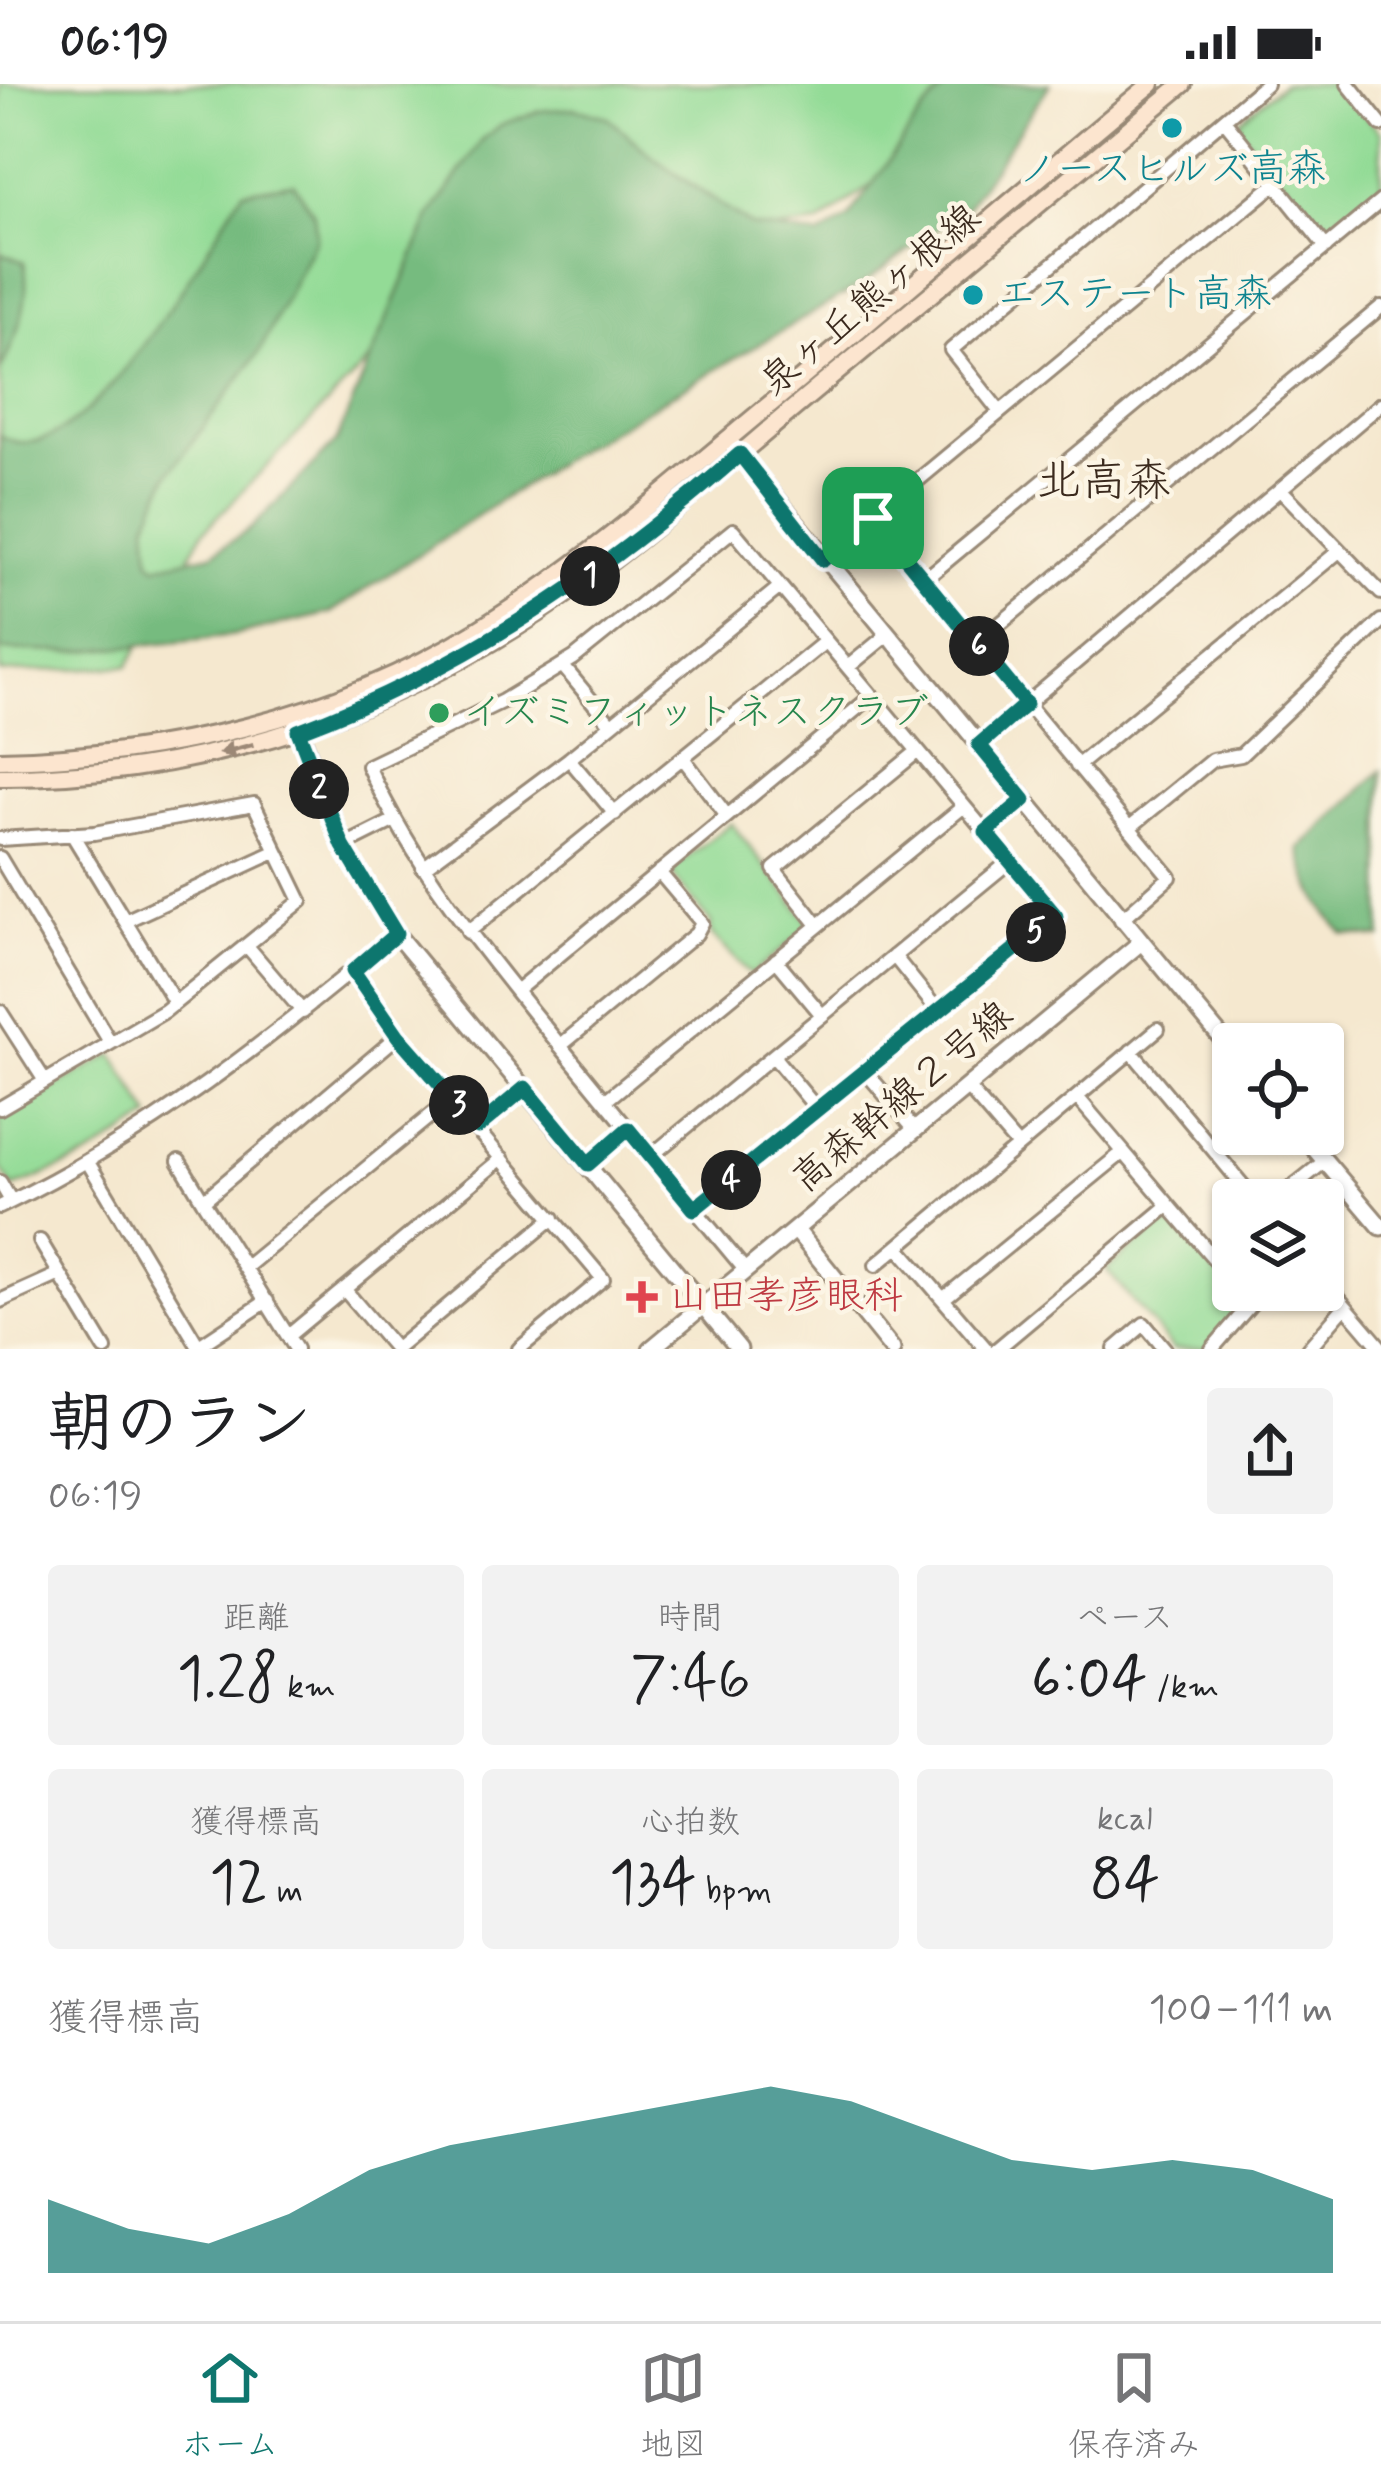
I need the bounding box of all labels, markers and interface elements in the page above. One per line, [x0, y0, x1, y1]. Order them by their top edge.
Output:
text: 06:19 [60, 13, 169, 72]
marker: ノースヒルズ高森 [1159, 115, 1185, 141]
place label: ノースヒルズ高森 [1018, 145, 1326, 196]
street label: 泉ヶ丘熊ヶ根線 [750, 194, 992, 408]
place label: エステート高森 [997, 270, 1272, 321]
marker: エステート高森 [960, 282, 986, 308]
district label: 北高森 [1036, 453, 1172, 512]
pin [822, 467, 924, 569]
icon: arrive [840, 485, 906, 551]
pin: 1 [560, 546, 620, 606]
text: 1 [583, 554, 597, 598]
pin: 6 [949, 616, 1009, 676]
text: 6 [971, 624, 987, 668]
place label: イズミフィットネスクラブ [463, 688, 929, 739]
marker: イズミフィットネスクラブ [426, 700, 452, 726]
one-way arrow [218, 740, 255, 759]
pin: 2 [289, 759, 349, 819]
text: 2 [311, 767, 327, 811]
pin: 5 [1006, 902, 1066, 962]
text: 5 [1026, 910, 1046, 954]
street label: 高森幹線２号線 [782, 991, 1024, 1205]
map controls [1212, 1023, 1344, 1311]
button: locate [1212, 1023, 1344, 1155]
pin: 3 [429, 1075, 489, 1135]
text: 3 [452, 1083, 466, 1127]
pin: 4 [701, 1150, 761, 1210]
text: 4 [721, 1158, 741, 1202]
button: layers [1212, 1179, 1344, 1311]
place label: 山田孝彦眼科 [669, 1272, 903, 1323]
marker: 山田孝彦眼科 [626, 1281, 658, 1313]
text: 朝のラン [48, 1383, 312, 1469]
button: share [1207, 1388, 1333, 1514]
text: 06:19 [48, 1471, 142, 1522]
text: 距離 [223, 1597, 289, 1641]
text: 時間 [657, 1597, 723, 1641]
text: ペース [1076, 1597, 1173, 1641]
text: 1.28 [177, 1641, 278, 1720]
text: 7:46 [630, 1641, 751, 1720]
text: 6:04 [1031, 1641, 1147, 1720]
text: km [278, 1666, 335, 1710]
text: /km [1147, 1666, 1219, 1710]
text: kcal [1097, 1798, 1153, 1842]
text: 獲得標高 [190, 1801, 322, 1845]
text: 心拍数 [641, 1801, 740, 1845]
text: 84 [1090, 1842, 1160, 1921]
text: 12 [209, 1845, 268, 1924]
text: 134 [609, 1845, 697, 1924]
text: m [268, 1870, 303, 1914]
text: bpm [697, 1870, 772, 1914]
text: 100–111 m [1149, 1985, 1333, 2036]
text: 獲得標高 [48, 1994, 204, 2045]
tab: ホーム [181, 2345, 279, 2468]
tab: 地図 [640, 2345, 706, 2468]
tab: 保存済み [1068, 2345, 1200, 2468]

